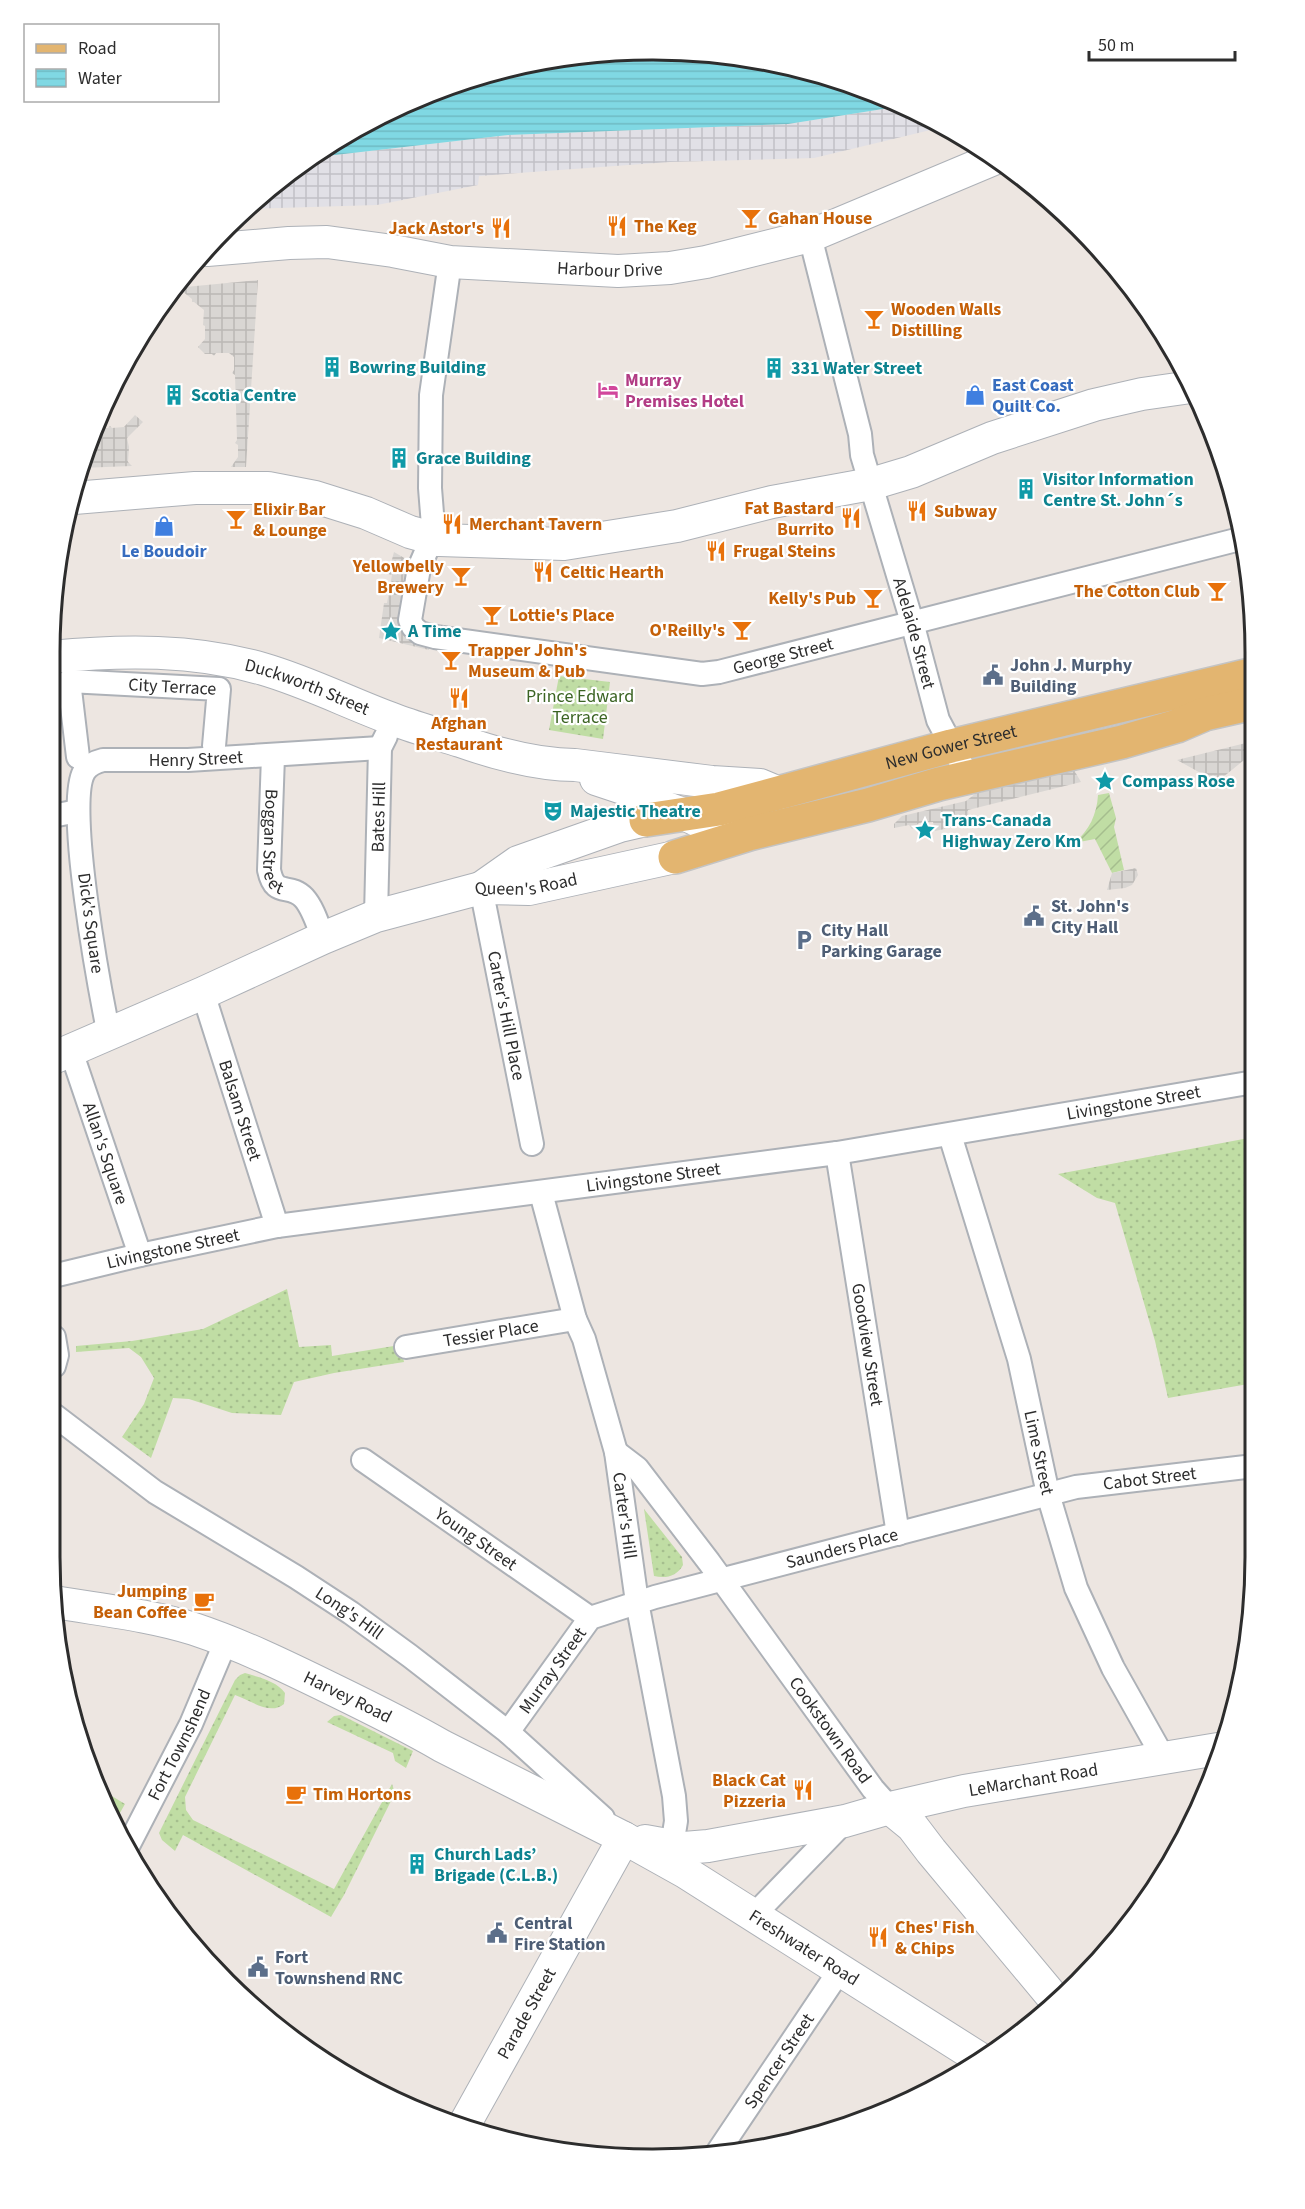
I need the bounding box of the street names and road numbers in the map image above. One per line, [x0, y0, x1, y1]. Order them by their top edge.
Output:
street label: Harbour Drive [556, 256, 663, 284]
street label: Adelaide Street [886, 575, 941, 692]
street label: George Street [730, 631, 836, 681]
street label: Duckworth Street [242, 653, 373, 722]
street label: City Terrace [128, 672, 217, 702]
street label: New Gower Street [883, 719, 1019, 776]
street label: Henry Street [149, 745, 244, 773]
street label: Bates Hill [366, 781, 392, 853]
street label: Boggan Street [256, 789, 287, 901]
street label: Queen's Road [472, 867, 580, 902]
street label: Dick's Square [71, 871, 110, 975]
street label: Carter's Hill Place [481, 949, 531, 1083]
street label: Balsam Street [212, 1057, 267, 1164]
street label: Livingstone Street [1065, 1079, 1202, 1127]
street label: Allan's Square [76, 1099, 134, 1208]
street label: Livingstone Street [585, 1156, 722, 1199]
street label: Livingstone Street [104, 1222, 242, 1276]
street label: Goodview Street [845, 1281, 889, 1408]
street label: Tessier Place [441, 1313, 541, 1354]
street label: Lime Street [1017, 1408, 1060, 1497]
street label: Cabot Street [1102, 1461, 1198, 1497]
street label: Carter's Hill [606, 1471, 643, 1561]
street label: Young Street [429, 1501, 522, 1577]
street label: Saunders Place [783, 1522, 901, 1575]
street label: Long's Hill [310, 1581, 388, 1646]
street label: Murray Street [513, 1622, 592, 1719]
street label: Harvey Road [299, 1665, 396, 1730]
street label: Cookstown Road [783, 1672, 877, 1789]
street label: Fort Townshend [142, 1685, 217, 1805]
street label: LeMarchant Road [967, 1757, 1100, 1803]
street label: Freshwater Road [744, 1904, 864, 1992]
street label: Parade Street [491, 1963, 562, 2064]
street label: Spencer Street [738, 2008, 820, 2114]

